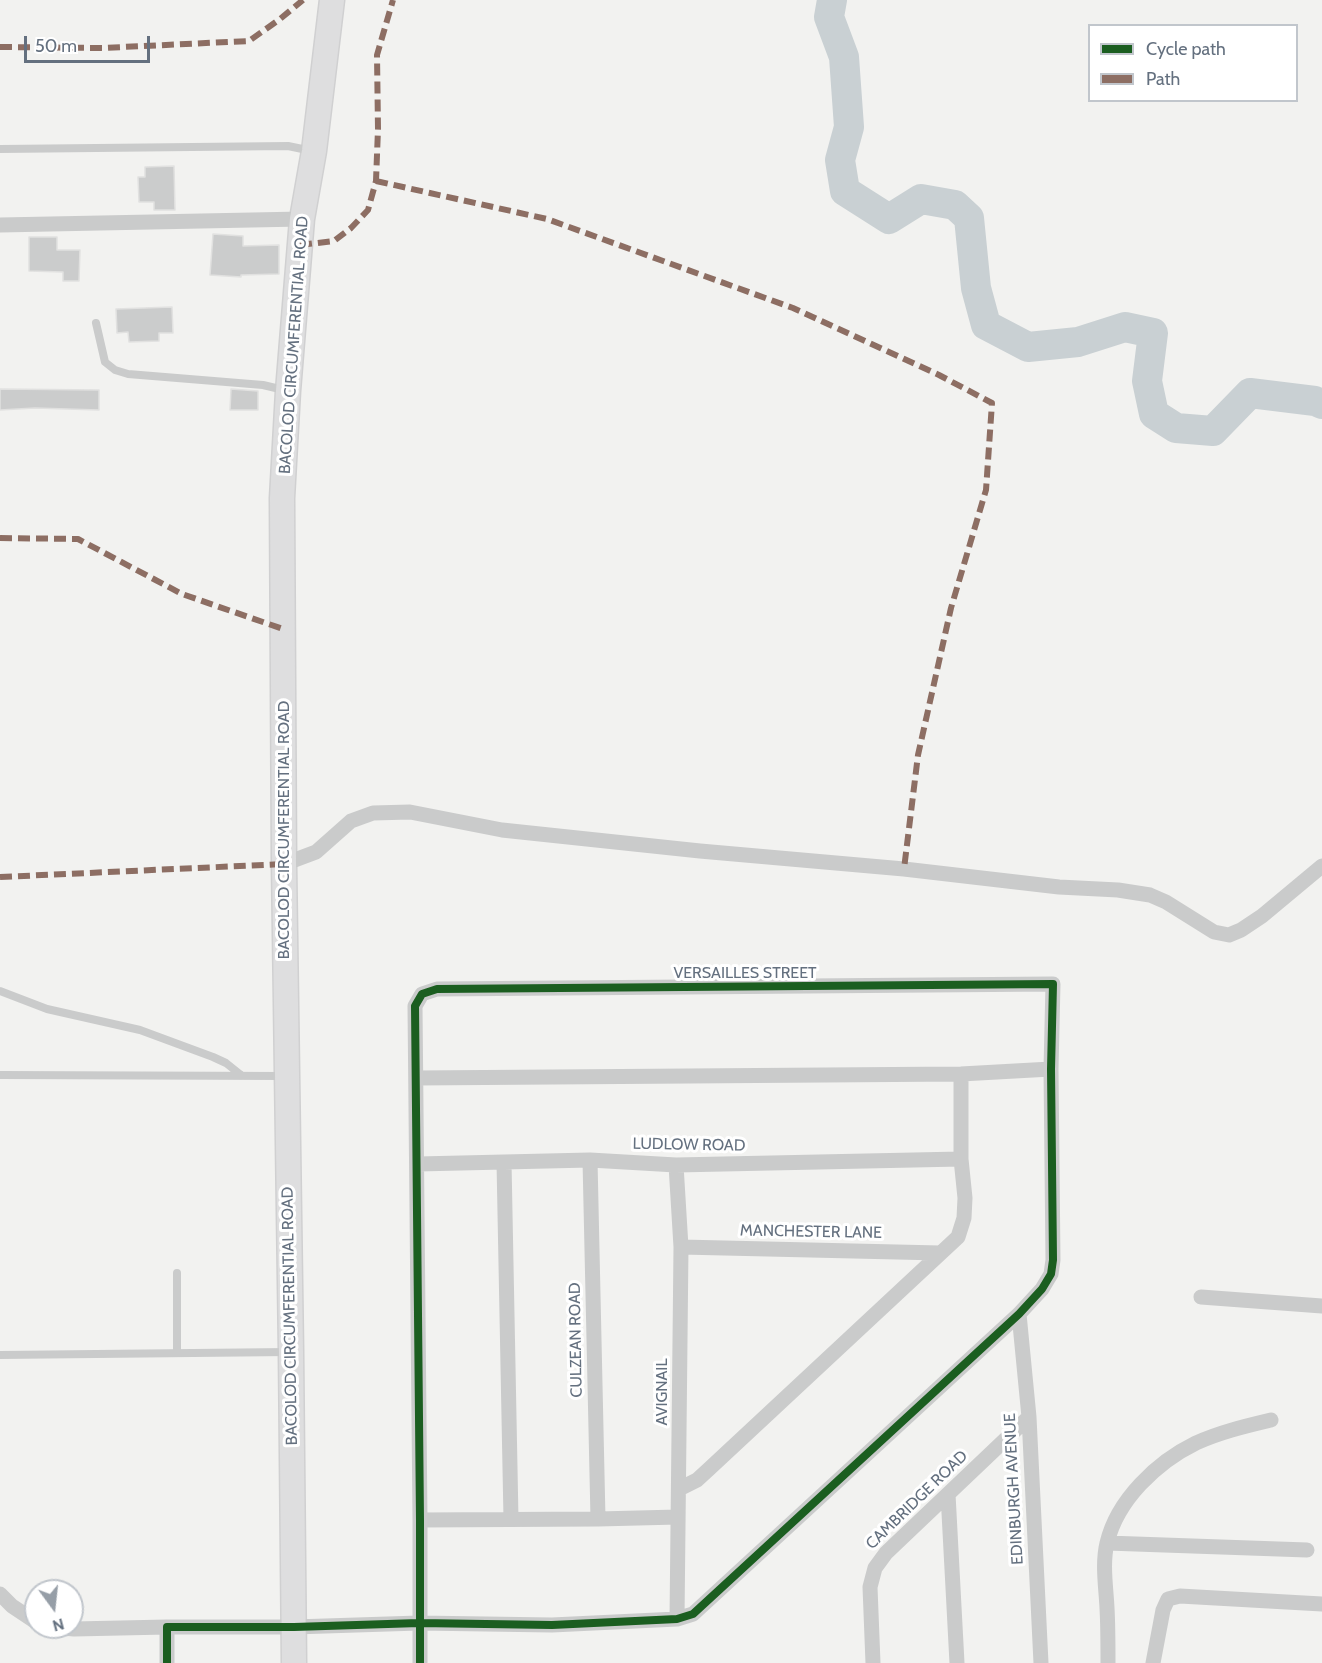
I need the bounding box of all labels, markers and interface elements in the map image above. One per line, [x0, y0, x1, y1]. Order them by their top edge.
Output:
scale bar [27, 24, 153, 62]
legend [1088, 24, 1298, 102]
text: 50 m [35, 35, 77, 57]
text: Cycle path [1146, 38, 1226, 60]
text: Path [1146, 68, 1180, 90]
street label: BACOLOD CIRCUMFERENTIAL ROAD [275, 215, 313, 475]
street label: BACOLOD CIRCUMFERENTIAL ROAD [274, 701, 294, 959]
street label: VERSAILLES STREET [673, 963, 817, 983]
street label: LUDLOW ROAD [632, 1134, 746, 1156]
street label: BACOLOD CIRCUMFERENTIAL ROAD [278, 1187, 302, 1445]
street label: MANCHESTER LANE [740, 1221, 882, 1243]
street label: CULZEAN ROAD [565, 1282, 587, 1398]
street label: AVIGNAIL [652, 1359, 672, 1425]
street label: EDINBURGH AVENUE [1000, 1413, 1028, 1565]
street label: CAMBRIDGE ROAD [862, 1447, 972, 1553]
north arrow [24, 1579, 84, 1639]
text: N [50, 1614, 66, 1636]

